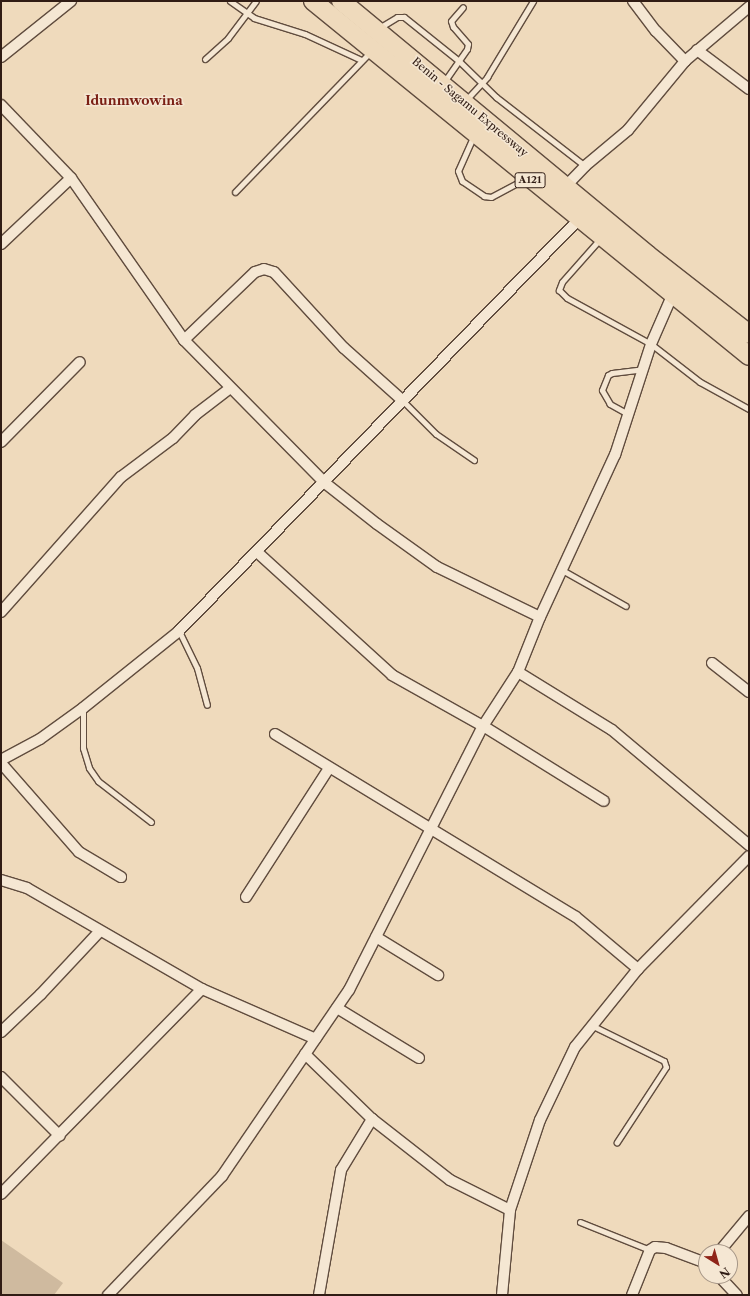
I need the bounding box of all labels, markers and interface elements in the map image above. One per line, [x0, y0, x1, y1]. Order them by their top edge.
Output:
street label: Benin - Sagamu Expressway [409, 55, 531, 159]
district label: Idunmwowina [85, 92, 183, 108]
road number: A121 [514, 172, 546, 188]
north arrow [698, 1244, 738, 1284]
text: N [717, 1264, 733, 1281]

